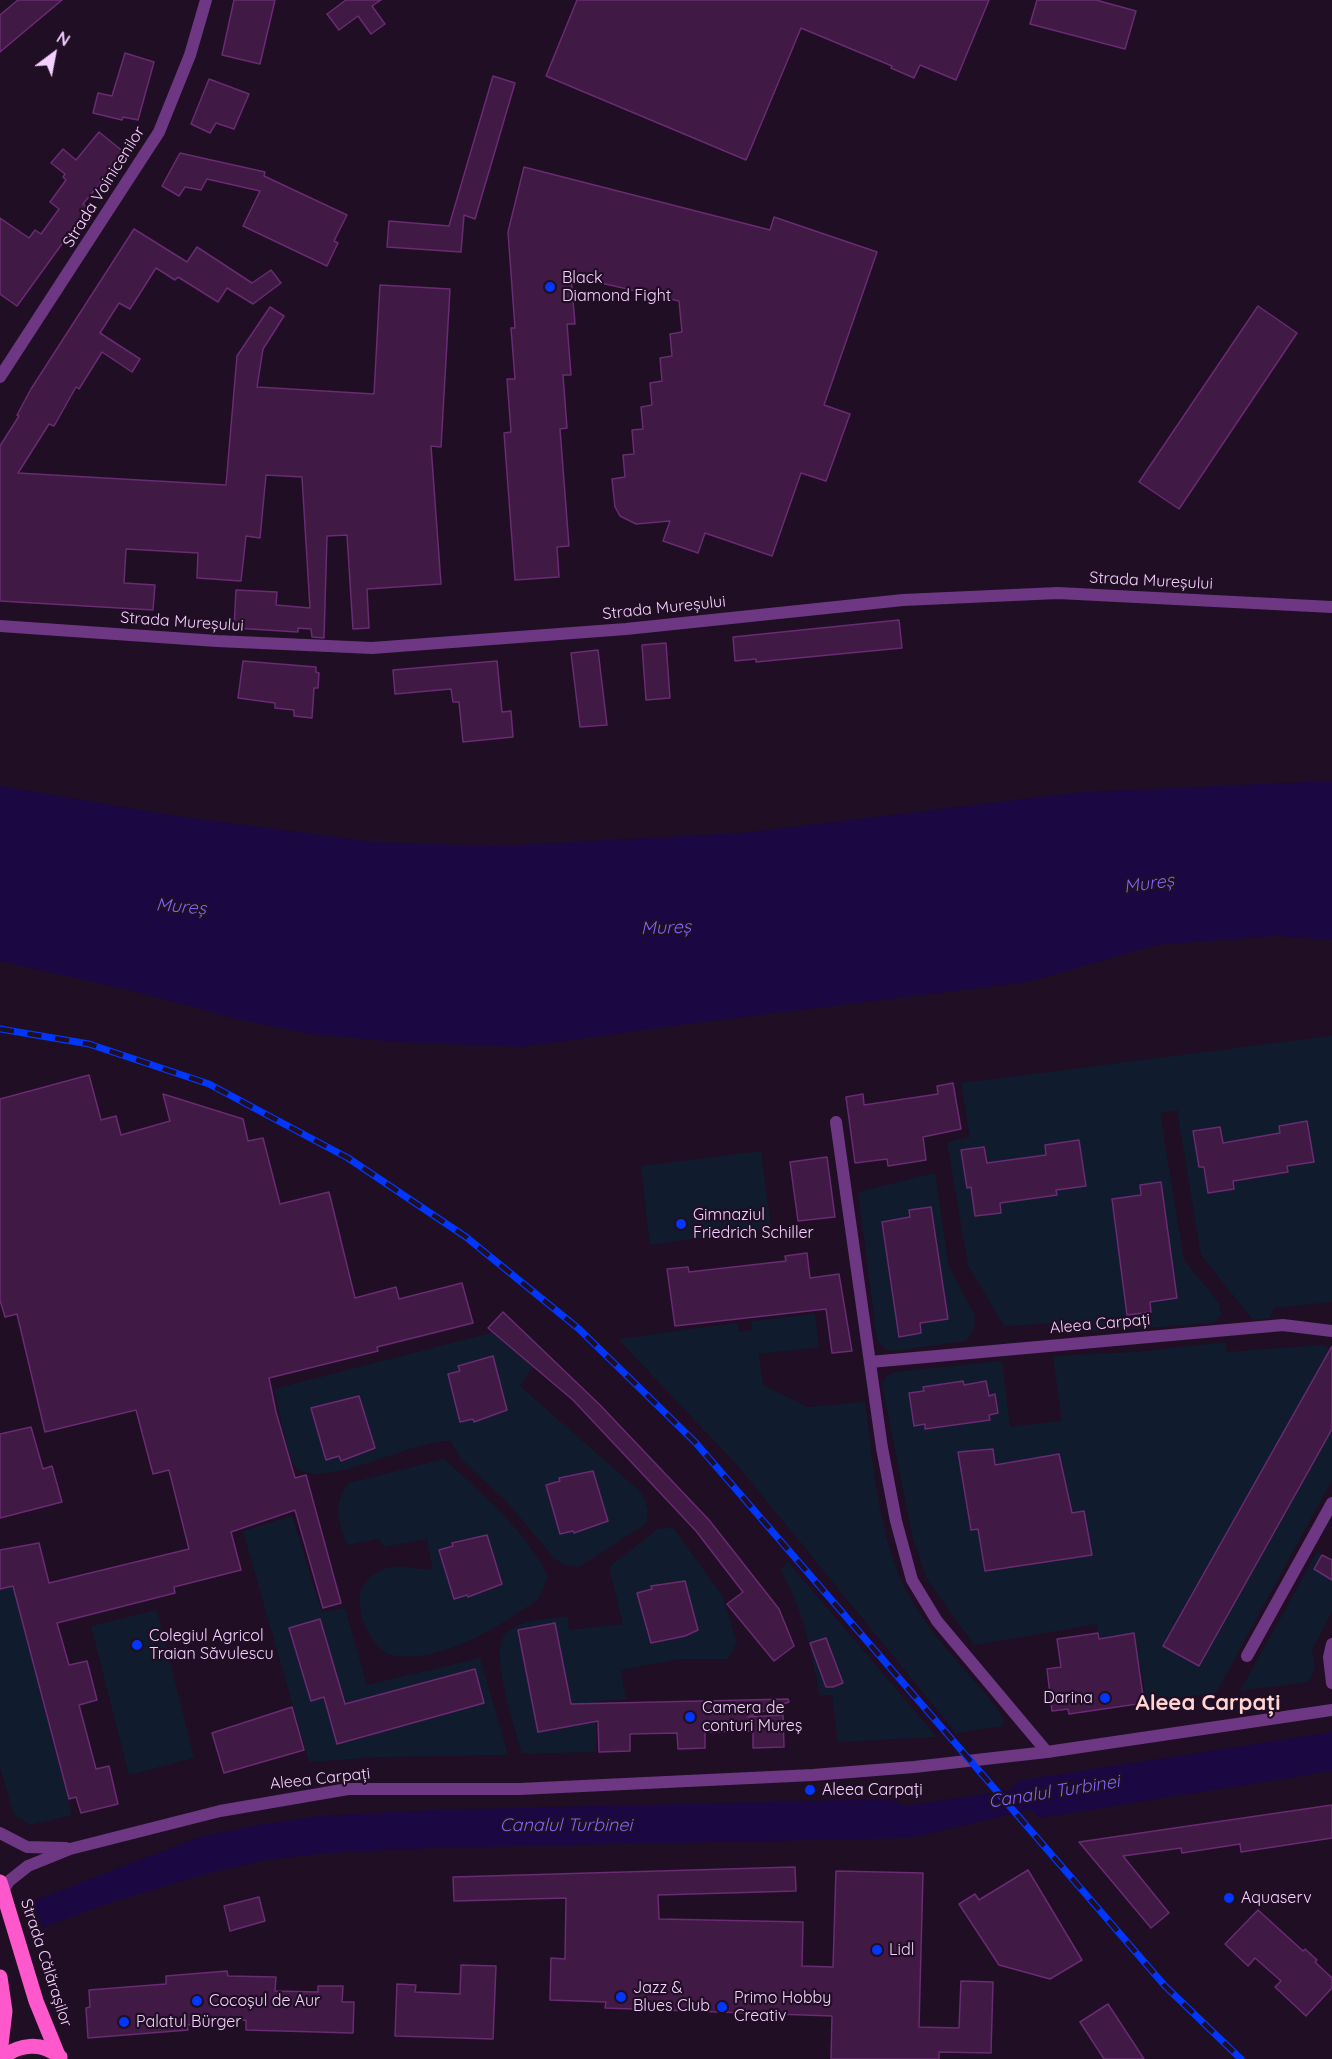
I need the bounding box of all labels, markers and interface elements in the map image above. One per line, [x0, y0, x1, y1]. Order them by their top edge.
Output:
north arrow [24, 24, 84, 84]
text: N [53, 27, 74, 50]
street label: Strada Voinicenilor [59, 123, 149, 251]
place label: Black Diamond Fight [562, 268, 671, 306]
marker: Black Diamond Fight [543, 280, 557, 294]
street label: Strada Mureșului [1089, 568, 1213, 594]
street label: Strada Mureșului [601, 592, 727, 624]
street label: Strada Mureșului [120, 608, 244, 636]
water label: Mureș [1123, 870, 1175, 898]
water label: Mureș [155, 894, 207, 920]
water label: Mureș [641, 916, 691, 940]
place label: Gimnaziul Friedrich Schiller [693, 1205, 814, 1243]
marker: Gimnaziul Friedrich Schiller [674, 1217, 688, 1231]
street label: Aleea Carpați [1049, 1310, 1151, 1338]
place label: Colegiul Agricol Traian Săvulescu [149, 1626, 274, 1664]
marker: Colegiul Agricol Traian Săvulescu [130, 1638, 144, 1652]
place label: Darina [1043, 1688, 1093, 1708]
district label: Aleea Carpați [1136, 1690, 1280, 1716]
marker: Darina [1098, 1691, 1112, 1705]
place label: Camera de conturi Mureș [702, 1698, 802, 1736]
marker: Camera de conturi Mureș [683, 1710, 697, 1724]
street label: Aleea Carpați [269, 1764, 371, 1794]
water label: Canalul Turbinei [987, 1771, 1121, 1813]
place label: Aleea Carpați [822, 1780, 923, 1800]
marker: Aleea Carpați [803, 1783, 817, 1797]
water label: Canalul Turbinei [500, 1815, 632, 1837]
place label: Aquaserv [1241, 1888, 1312, 1908]
marker: Aquaserv [1222, 1891, 1236, 1905]
street label: Strada Călărașilor [16, 1897, 76, 2029]
place label: Lidl [889, 1940, 914, 1960]
marker: Lidl [870, 1943, 884, 1957]
place label: Jazz & Blues Club [633, 1978, 710, 2016]
place label: Primo Hobby Creativ [734, 1988, 831, 2026]
marker: Jazz & Blues Club [614, 1990, 628, 2004]
place label: Cocoșul de Aur [209, 1991, 320, 2011]
marker: Cocoșul de Aur [190, 1994, 204, 2008]
marker: Primo Hobby Creativ [715, 2000, 729, 2014]
place label: Palatul Bürger [136, 2012, 241, 2032]
marker: Palatul Bürger [117, 2015, 131, 2029]

